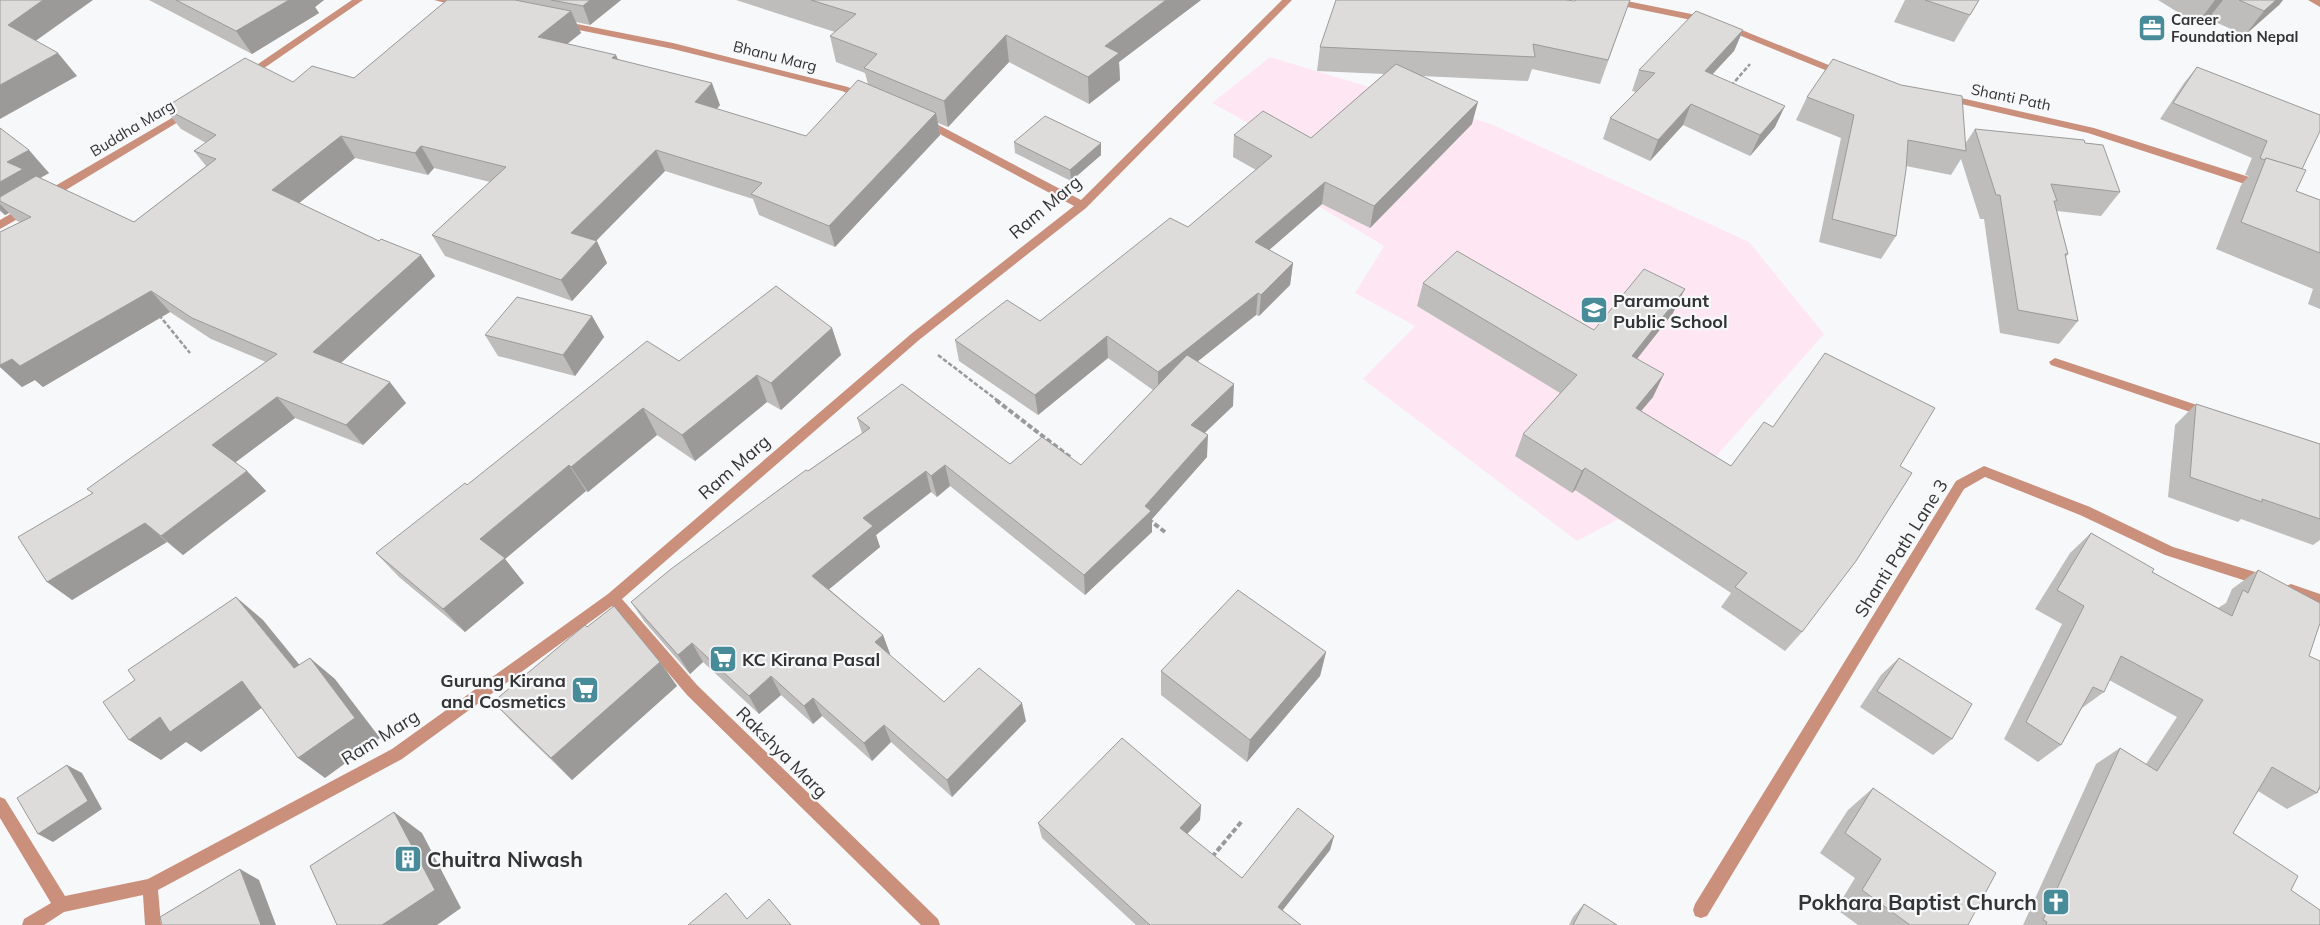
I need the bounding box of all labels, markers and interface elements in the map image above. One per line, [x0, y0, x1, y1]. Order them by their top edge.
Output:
place label: Career Foundation Nepal [2171, 10, 2298, 46]
office icon: Career Foundation Nepal [2137, 13, 2167, 43]
street label: Bhanu Marg [731, 36, 819, 76]
street label: Shanti Path [1969, 79, 2053, 115]
street label: Buddha Marg [86, 95, 178, 161]
street label: Ram Marg [1004, 170, 1086, 244]
place label: Paramount Public School [1613, 289, 1728, 333]
school or university icon: Paramount Public School [1579, 295, 1609, 325]
street label: Ram Marg [694, 430, 774, 504]
street label: Shanti Path Lane 3 [1849, 475, 1953, 621]
supermarket icon: KC Kirana Pasal [708, 644, 738, 674]
place label: KC Kirana Pasal [742, 648, 880, 671]
place label: Gurung Kirana and Cosmetics [440, 669, 566, 713]
supermarket icon: Gurung Kirana and Cosmetics [570, 675, 600, 705]
street label: Rakshya Marg [731, 701, 833, 803]
street label: Ram Marg [337, 704, 423, 770]
building icon: Chuitra Niwash [393, 844, 423, 874]
place label: Chuitra Niwash [427, 846, 583, 872]
church icon: Pokhara Baptist Church [2041, 887, 2071, 917]
place label: Pokhara Baptist Church [1798, 889, 2037, 915]

